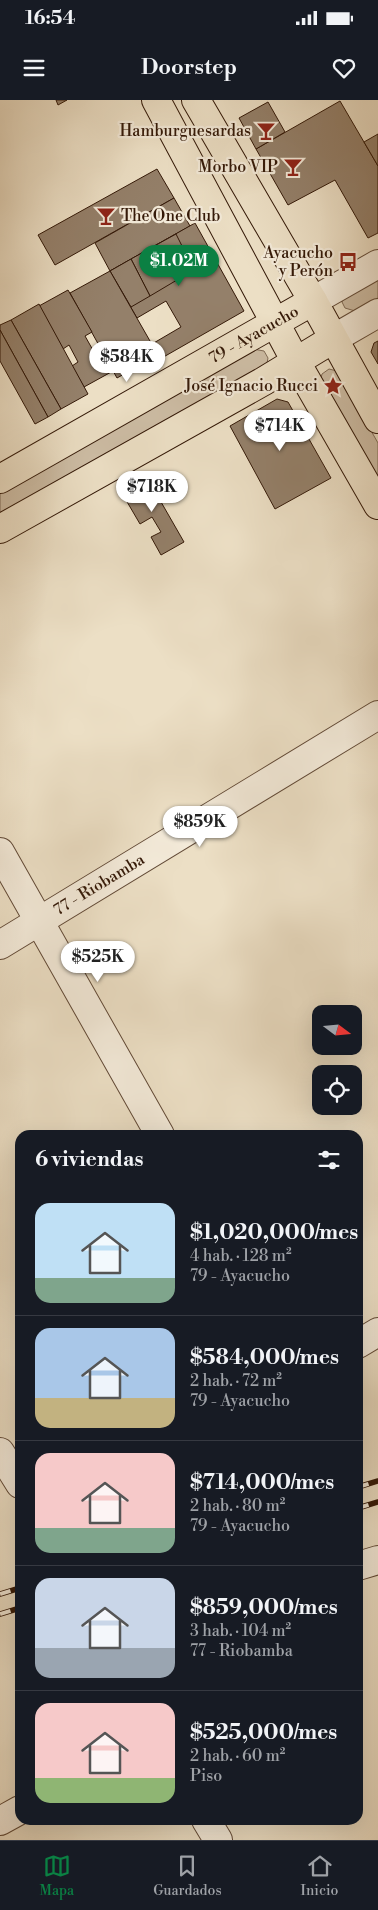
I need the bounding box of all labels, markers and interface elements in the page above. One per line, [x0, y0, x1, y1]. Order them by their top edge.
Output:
text: 16:54 [25, 6, 75, 30]
icon: menu [20, 54, 48, 82]
text: Doorstep [141, 54, 237, 81]
icon: heart [330, 54, 358, 82]
bar icon: Hamburguesardas [255, 120, 277, 142]
place label: Hamburguesardas [119, 121, 251, 141]
bar icon: Morbo VIP [282, 156, 304, 178]
place label: Morbo VIP [198, 157, 278, 177]
bar icon: The One Club [95, 205, 117, 227]
place label: The One Club [121, 206, 220, 226]
place label: Ayacucho y Perón [262, 243, 333, 281]
pin: $1.02M [138, 244, 220, 287]
text: $1.02M [150, 251, 208, 271]
bus stop icon: Ayacucho y Perón [337, 251, 359, 273]
street label: 79 - Ayacucho [205, 301, 302, 368]
pin: $584K [92, 340, 162, 383]
text: $584K [100, 347, 154, 367]
place icon: José Ignacio Rucci [322, 375, 344, 397]
place label: José Ignacio Rucci [184, 376, 318, 396]
pin: $714K [245, 410, 315, 452]
text: $714K [255, 416, 305, 436]
pin: $718K [117, 470, 187, 513]
text: $718K [127, 477, 177, 497]
pin: $859K [165, 806, 235, 848]
text: $859K [174, 812, 226, 832]
street label: 77 - Riobamba [50, 849, 149, 920]
pin: $525K [63, 940, 133, 983]
text: $525K [72, 947, 124, 967]
north arrow [312, 1005, 362, 1055]
map controls [312, 1005, 362, 1115]
button: locate [312, 1065, 362, 1115]
icon: filters [315, 1146, 343, 1174]
text: 6 viviendas [35, 1147, 143, 1173]
text: $1,020,000/mes [190, 1220, 358, 1246]
icon: home [75, 1223, 135, 1283]
text: 4 hab. · 128 m² [190, 1246, 292, 1266]
text: 79 - Ayacucho [190, 1266, 290, 1286]
text: $584,000/mes [190, 1345, 339, 1371]
icon: home [75, 1348, 135, 1408]
text: 2 hab. · 72 m² [190, 1371, 282, 1391]
text: 79 - Ayacucho [190, 1391, 290, 1411]
text: $714,000/mes [190, 1470, 334, 1496]
icon: home [75, 1473, 135, 1533]
text: 2 hab. · 80 m² [190, 1496, 285, 1516]
text: 79 - Ayacucho [190, 1516, 290, 1536]
text: $859,000/mes [190, 1595, 338, 1621]
icon: home [75, 1598, 135, 1658]
text: 3 hab. · 104 m² [190, 1621, 291, 1641]
text: 77 - Riobamba [190, 1641, 293, 1661]
text: $525,000/mes [190, 1720, 337, 1746]
icon: home [75, 1723, 135, 1783]
text: 2 hab. · 60 m² [190, 1746, 285, 1766]
text: Piso [190, 1766, 222, 1786]
tab: Mapa [40, 1852, 74, 1900]
tab: Guardados [153, 1852, 222, 1900]
tab: Inicio [301, 1852, 338, 1900]

